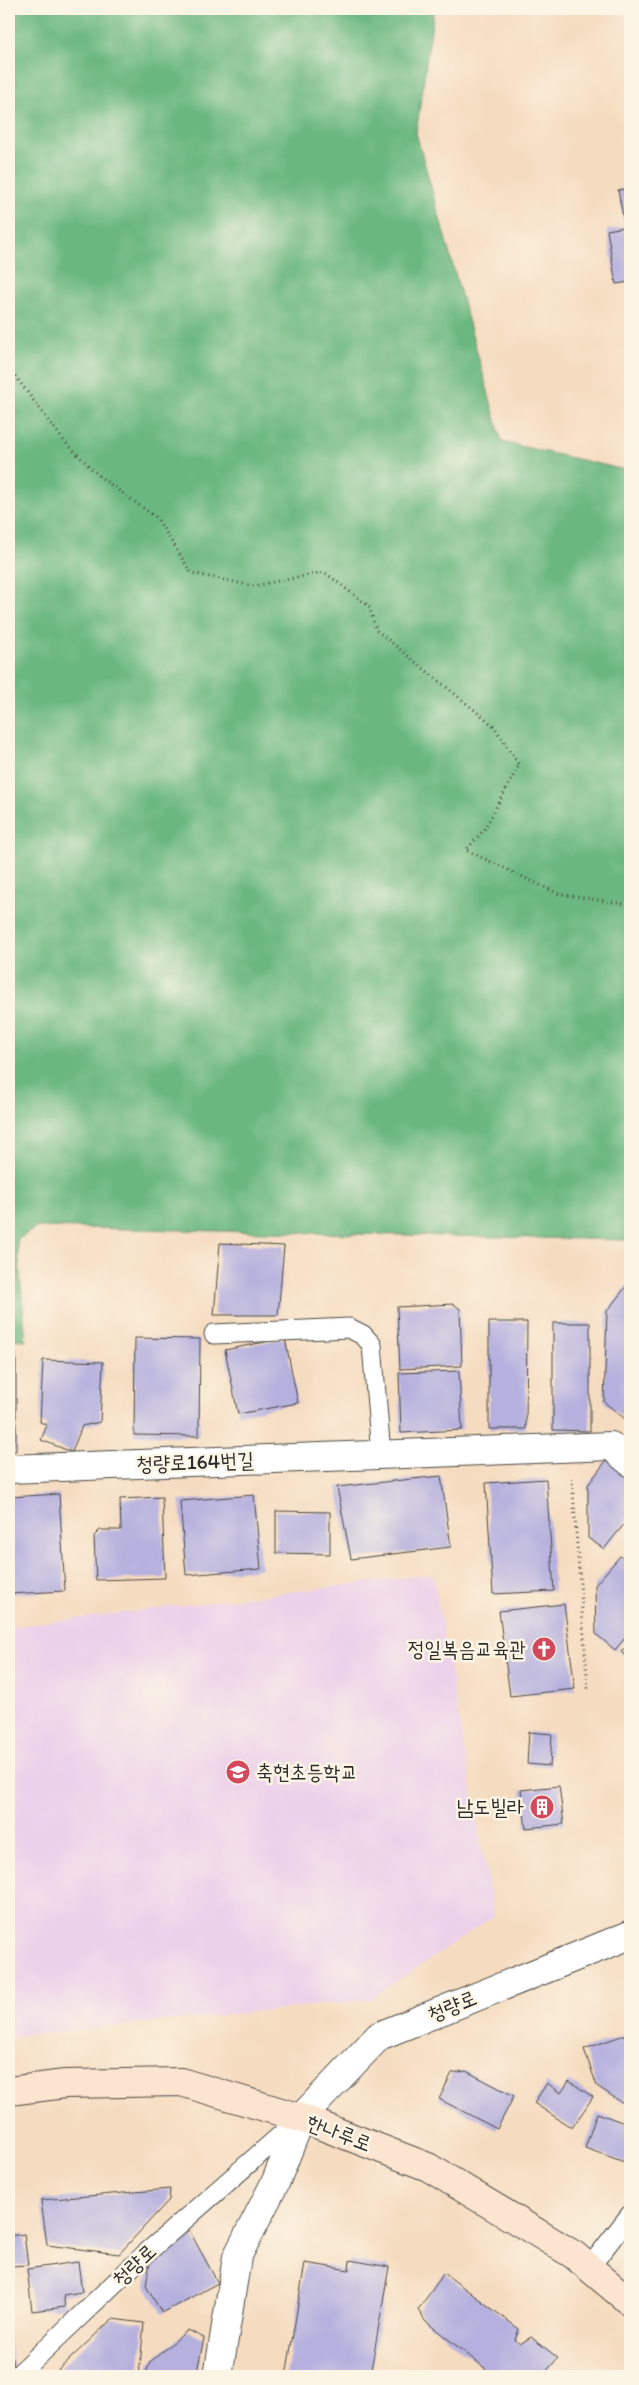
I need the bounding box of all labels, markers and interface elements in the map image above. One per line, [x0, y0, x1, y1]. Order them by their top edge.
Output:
street label: 청량로164번길 [136, 1447, 254, 1476]
place label: 정일복음교육관 [408, 1636, 526, 1661]
church icon: 정일복음교육관 [531, 1636, 557, 1662]
school or university icon: 축현초등학교 [225, 1759, 251, 1785]
place label: 축현초등학교 [256, 1759, 357, 1784]
place label: 남도빌라 [456, 1794, 524, 1819]
building icon: 남도빌라 [529, 1794, 555, 1820]
street label: 청량로 [424, 1984, 480, 2027]
street label: 한나루로 [303, 2109, 375, 2156]
street label: 청량로 [107, 2238, 161, 2291]

